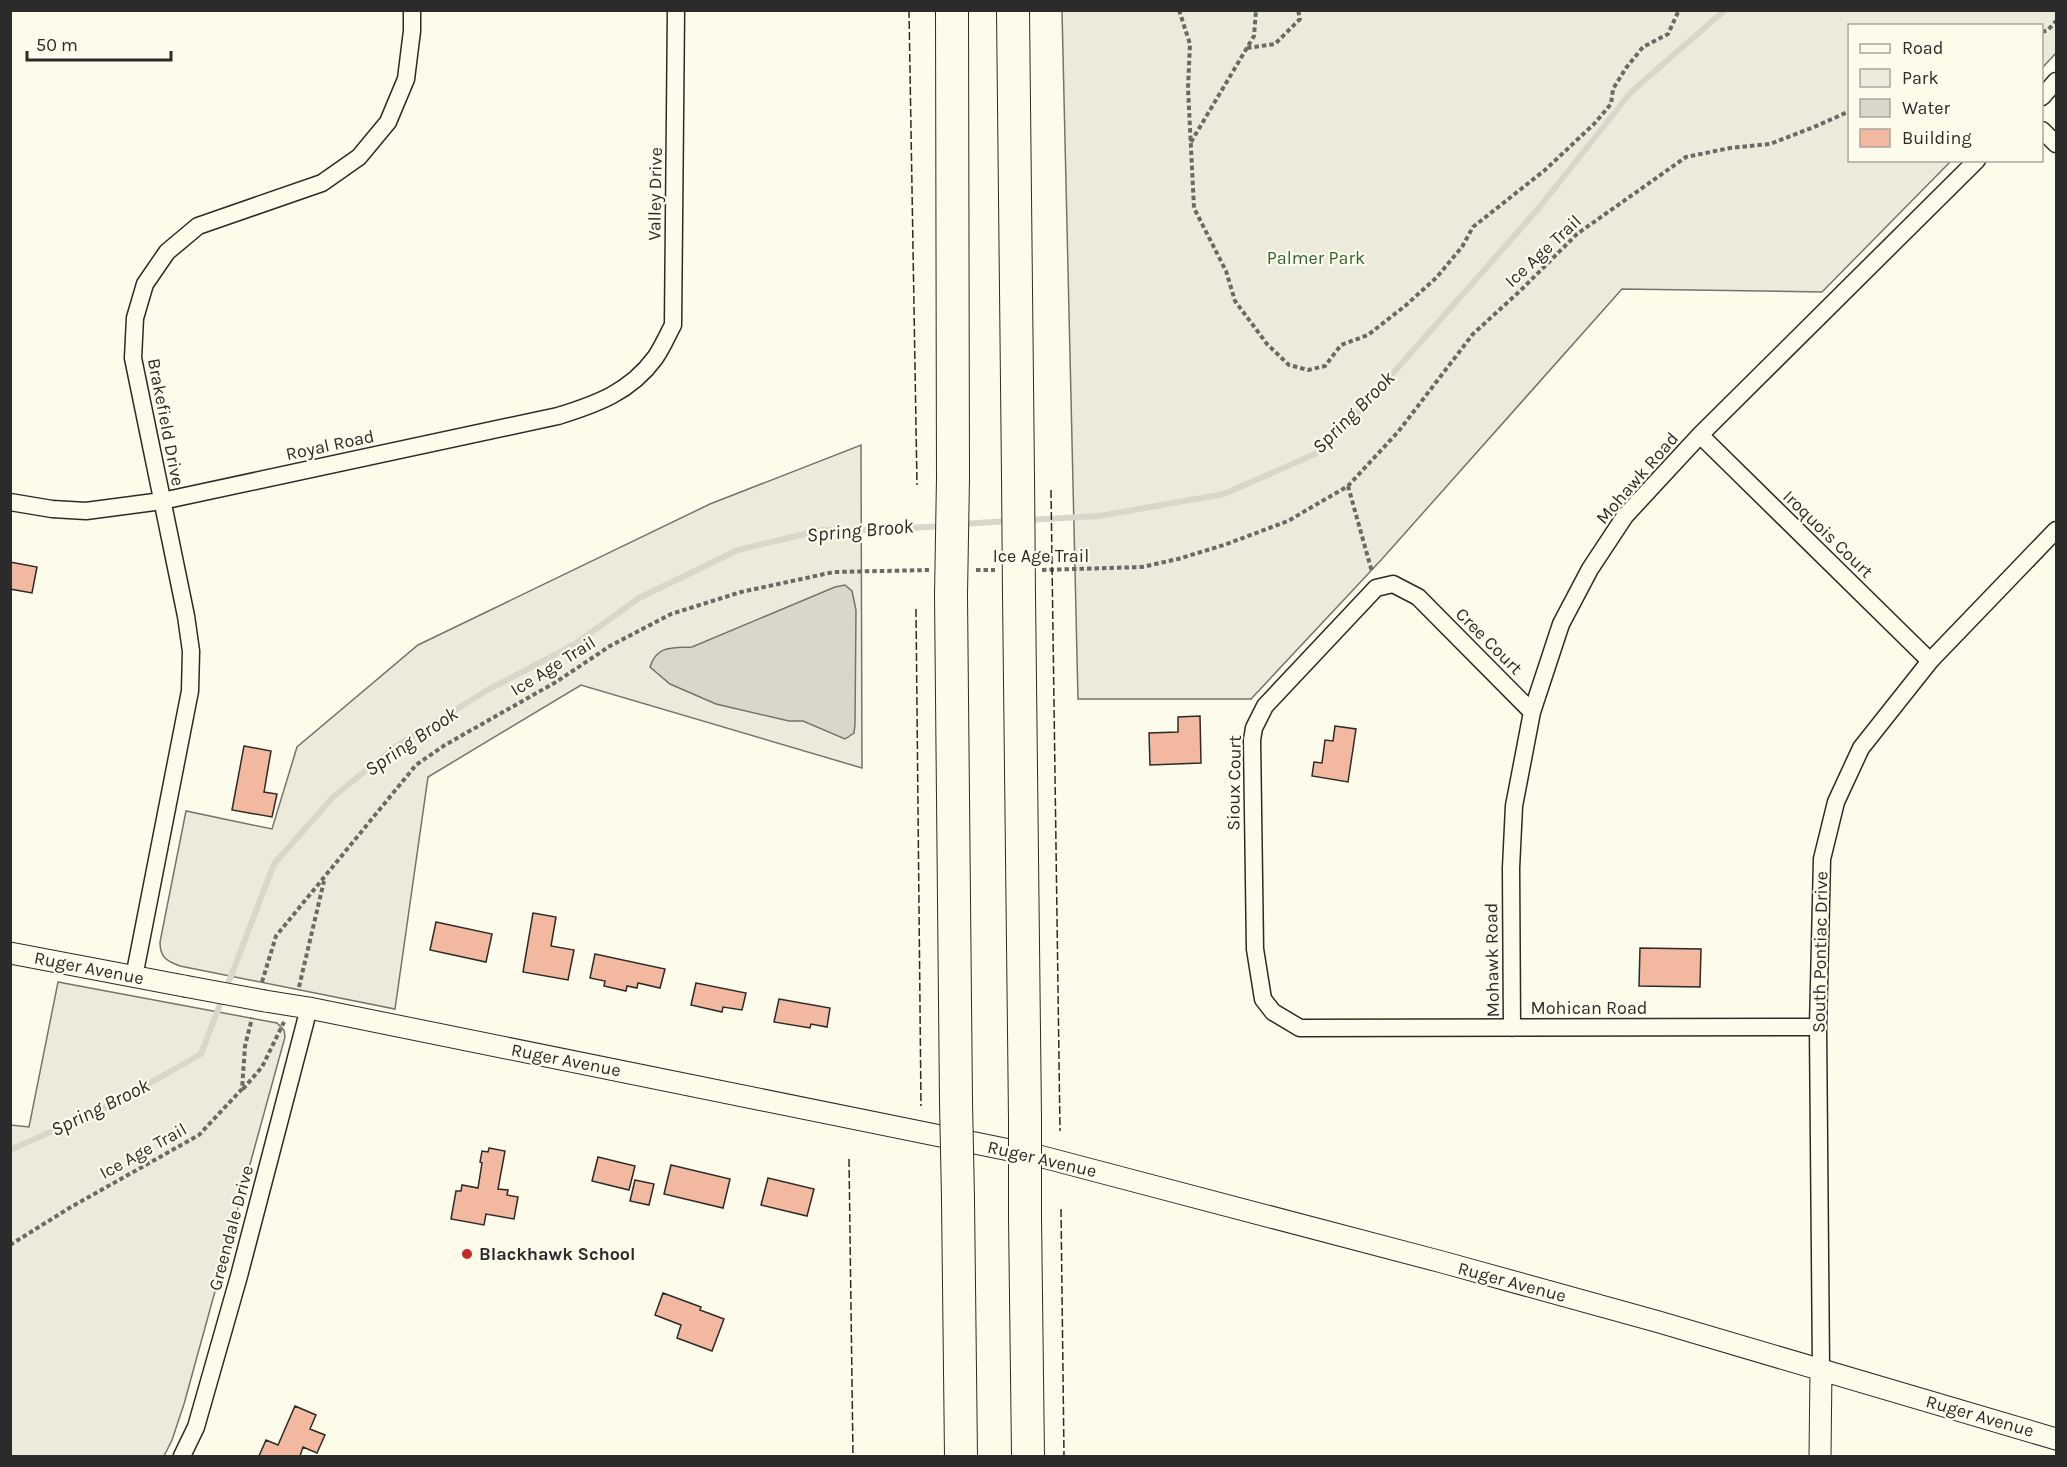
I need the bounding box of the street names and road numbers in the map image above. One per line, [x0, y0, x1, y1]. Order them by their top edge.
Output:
street label: Valley Drive [643, 147, 667, 241]
street label: Ice Age Trail [1500, 210, 1586, 292]
street label: Brakefield Drive [143, 356, 189, 488]
street label: Royal Road [284, 425, 376, 465]
street label: Mohawk Road [1591, 427, 1683, 529]
street label: Iroquois Court [1778, 486, 1878, 583]
street label: Ice Age Trail [993, 545, 1089, 567]
street label: Cree Court [1451, 603, 1527, 679]
street label: Ice Age Trail [506, 631, 600, 701]
street label: Sioux Court [1222, 735, 1246, 831]
street label: South Pontiac Drive [1808, 871, 1832, 1033]
street label: Mohawk Road [1480, 902, 1504, 1018]
street label: Ruger Avenue [32, 947, 146, 989]
street label: Mohican Road [1530, 997, 1648, 1019]
street label: Ruger Avenue [509, 1039, 623, 1081]
street label: Ice Age Trail [96, 1118, 190, 1184]
street label: Ruger Avenue [985, 1136, 1099, 1182]
street label: Greendale Drive [204, 1163, 258, 1293]
street label: Ruger Avenue [1455, 1257, 1569, 1307]
street label: Ruger Avenue [1923, 1390, 2037, 1442]

